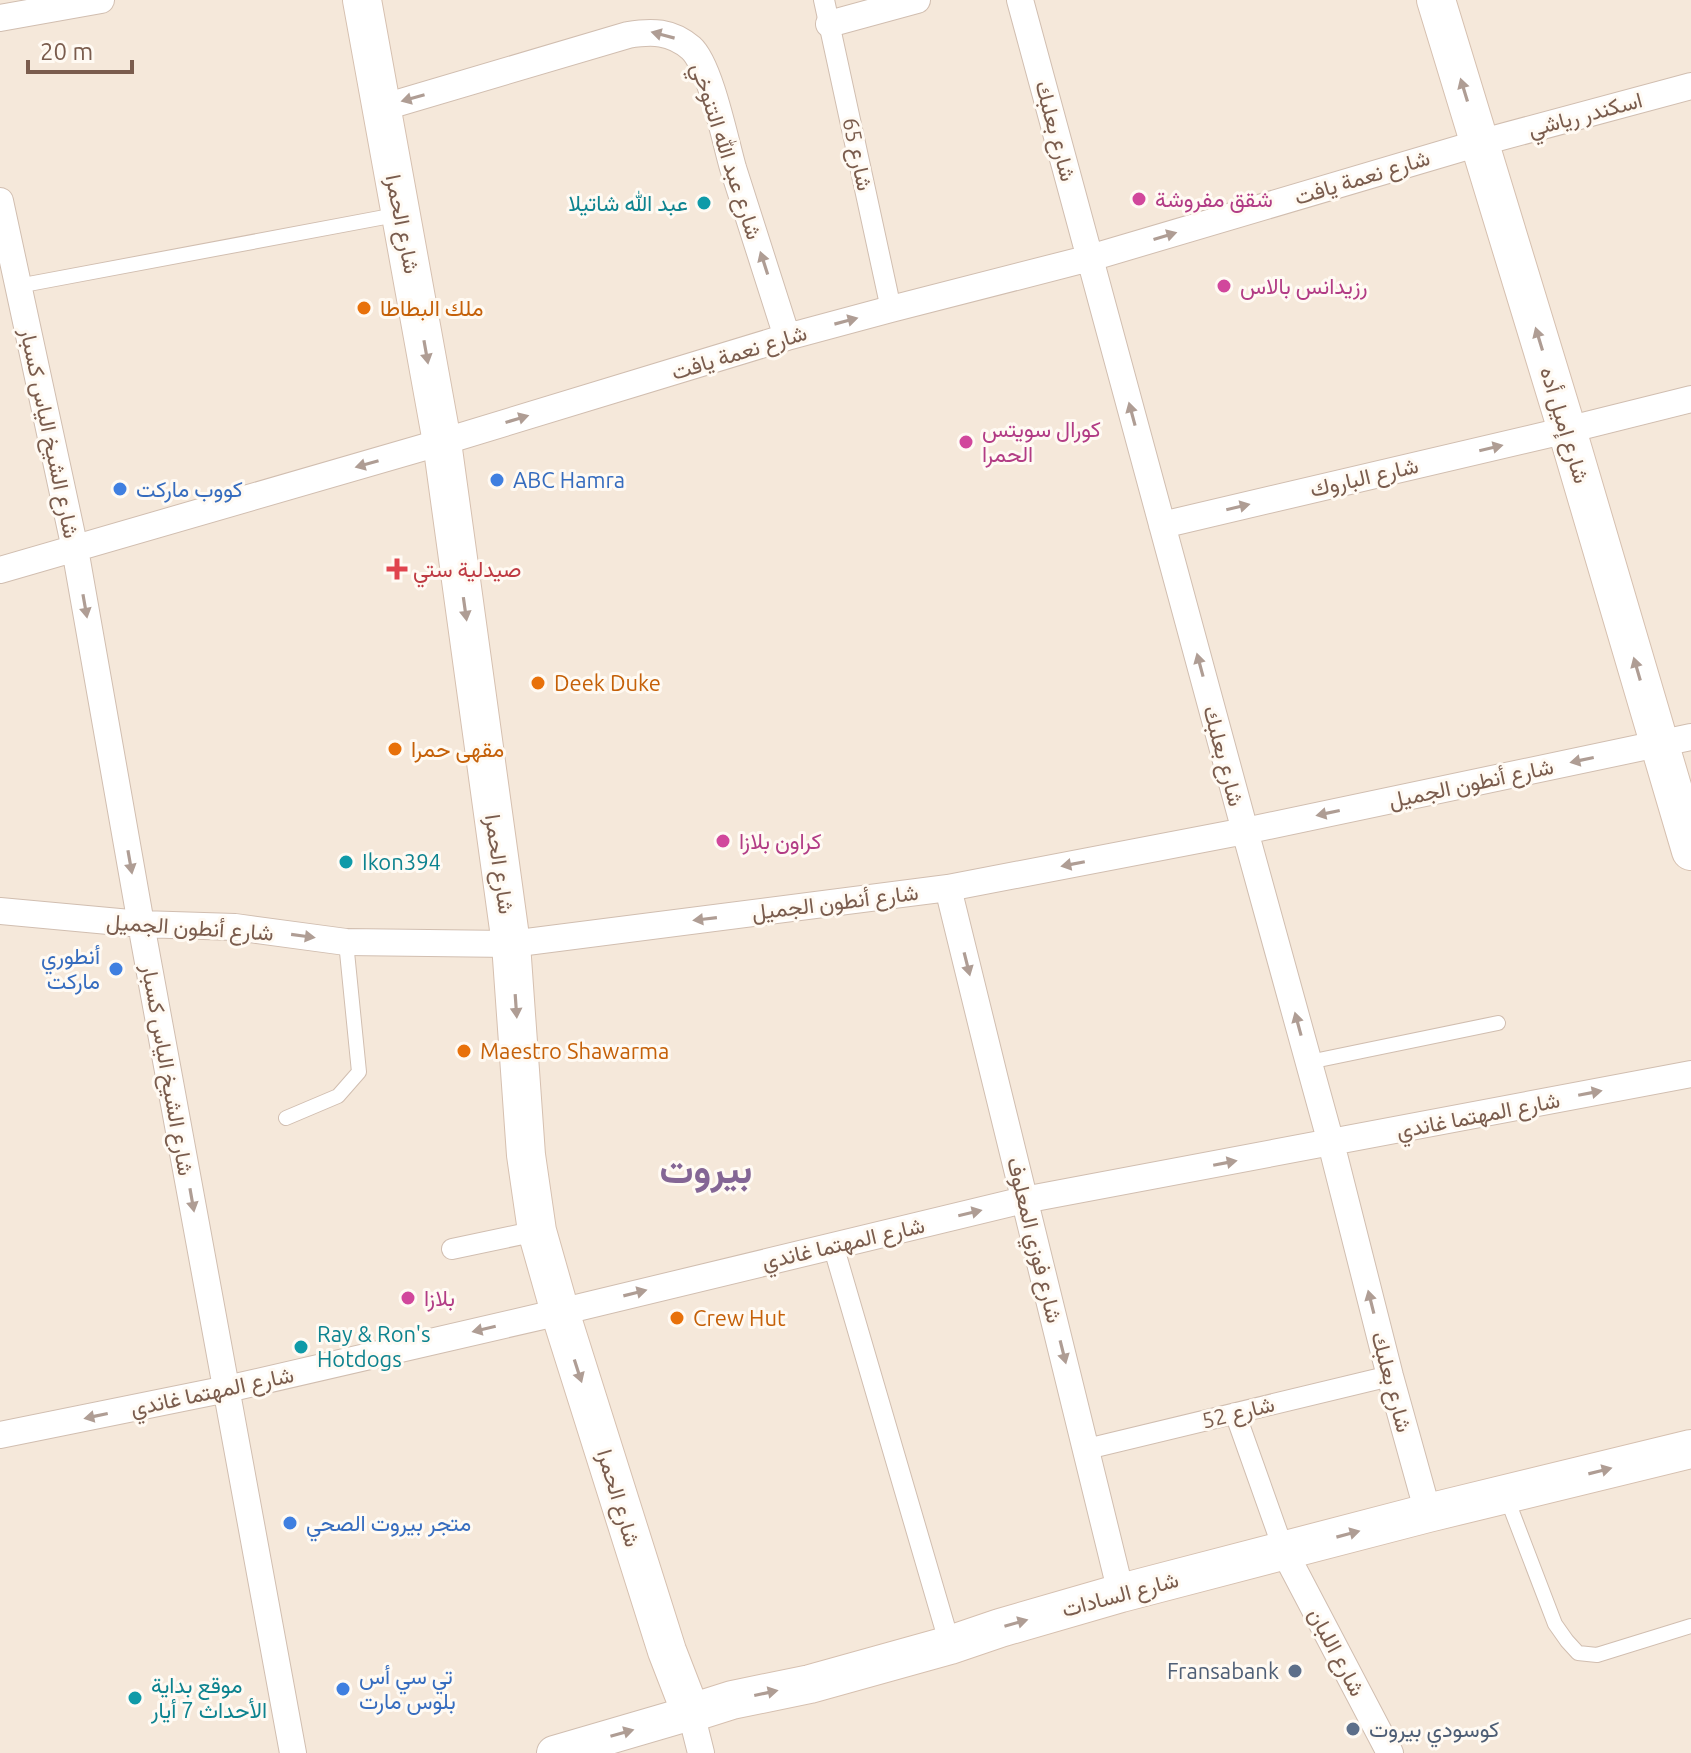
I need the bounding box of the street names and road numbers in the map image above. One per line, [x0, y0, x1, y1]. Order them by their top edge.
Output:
street label: شارع عبد الله التنوخي [681, 60, 768, 244]
street label: شارع بعلبك [1028, 78, 1082, 185]
street label: اسكندر رياشي [1525, 86, 1646, 148]
street label: شارع 65 [836, 115, 878, 193]
street label: شارع نعمة يافت [1291, 144, 1433, 212]
street label: شارع الحمرا [379, 172, 425, 276]
street label: شارع نعمة يافت [668, 319, 810, 387]
street label: شارع الشيخ الياس كسبار [13, 325, 85, 541]
street label: شارع إميل أده [1533, 364, 1595, 487]
street label: شارع الباروك [1307, 452, 1421, 504]
street label: شارع بعلبك [1196, 703, 1250, 810]
street label: شارع أنطون الجميل [1386, 753, 1556, 815]
street label: شارع الحمرا [478, 812, 520, 916]
street label: شارع أنطون الجميل [750, 879, 920, 927]
street label: شارع أنطون الجميل [105, 908, 275, 948]
street label: شارع الشيخ الياس كسبار [134, 961, 199, 1178]
street label: شارع المهتما غاندي [1394, 1086, 1563, 1150]
street label: شارع فوزي المعلوف [996, 1155, 1068, 1327]
street label: شارع المهتما غاندي [759, 1212, 928, 1280]
street label: شارع بعلبك [1364, 1329, 1418, 1436]
street label: شارع المهتما غاندي [128, 1361, 297, 1427]
street label: شارع 52 [1199, 1390, 1278, 1436]
street label: شارع الحمرا [590, 1446, 646, 1550]
street label: شارع السادات [1059, 1566, 1182, 1624]
street label: شارع اللبان [1301, 1604, 1371, 1701]

